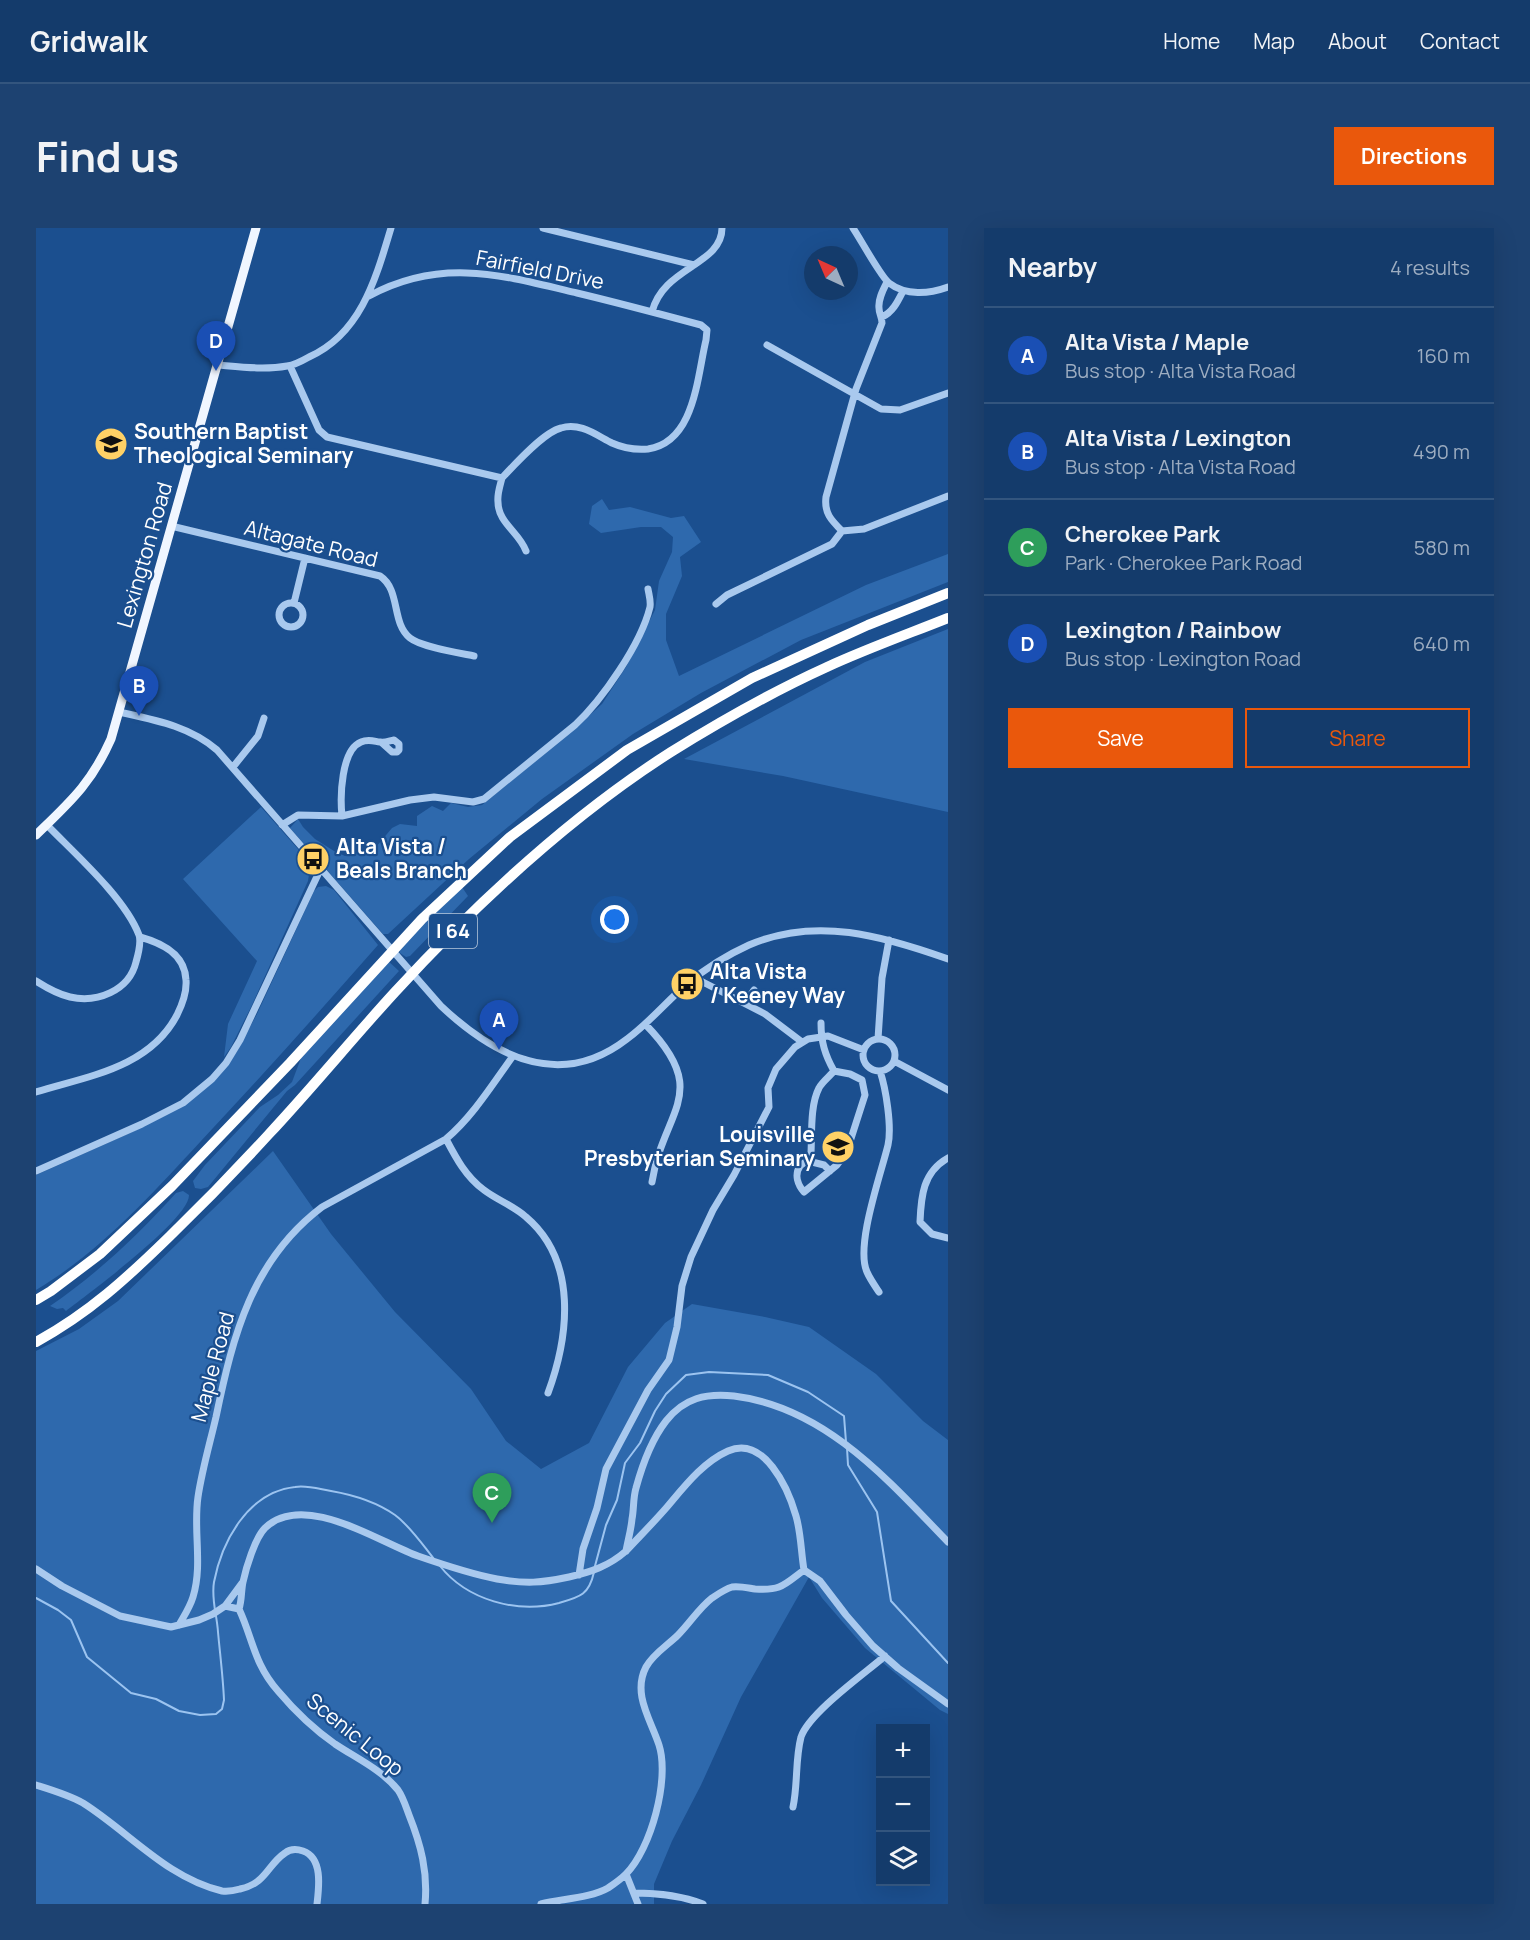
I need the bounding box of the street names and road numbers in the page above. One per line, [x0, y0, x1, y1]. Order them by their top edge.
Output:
street label: Fairfield Drive [474, 243, 607, 295]
street label: Lexington Road [110, 479, 178, 631]
street label: Altagate Road [242, 513, 381, 573]
road number: I 64 [429, 914, 477, 948]
street label: Maple Road [184, 1309, 240, 1425]
street label: Scenic Loop [301, 1686, 410, 1782]

